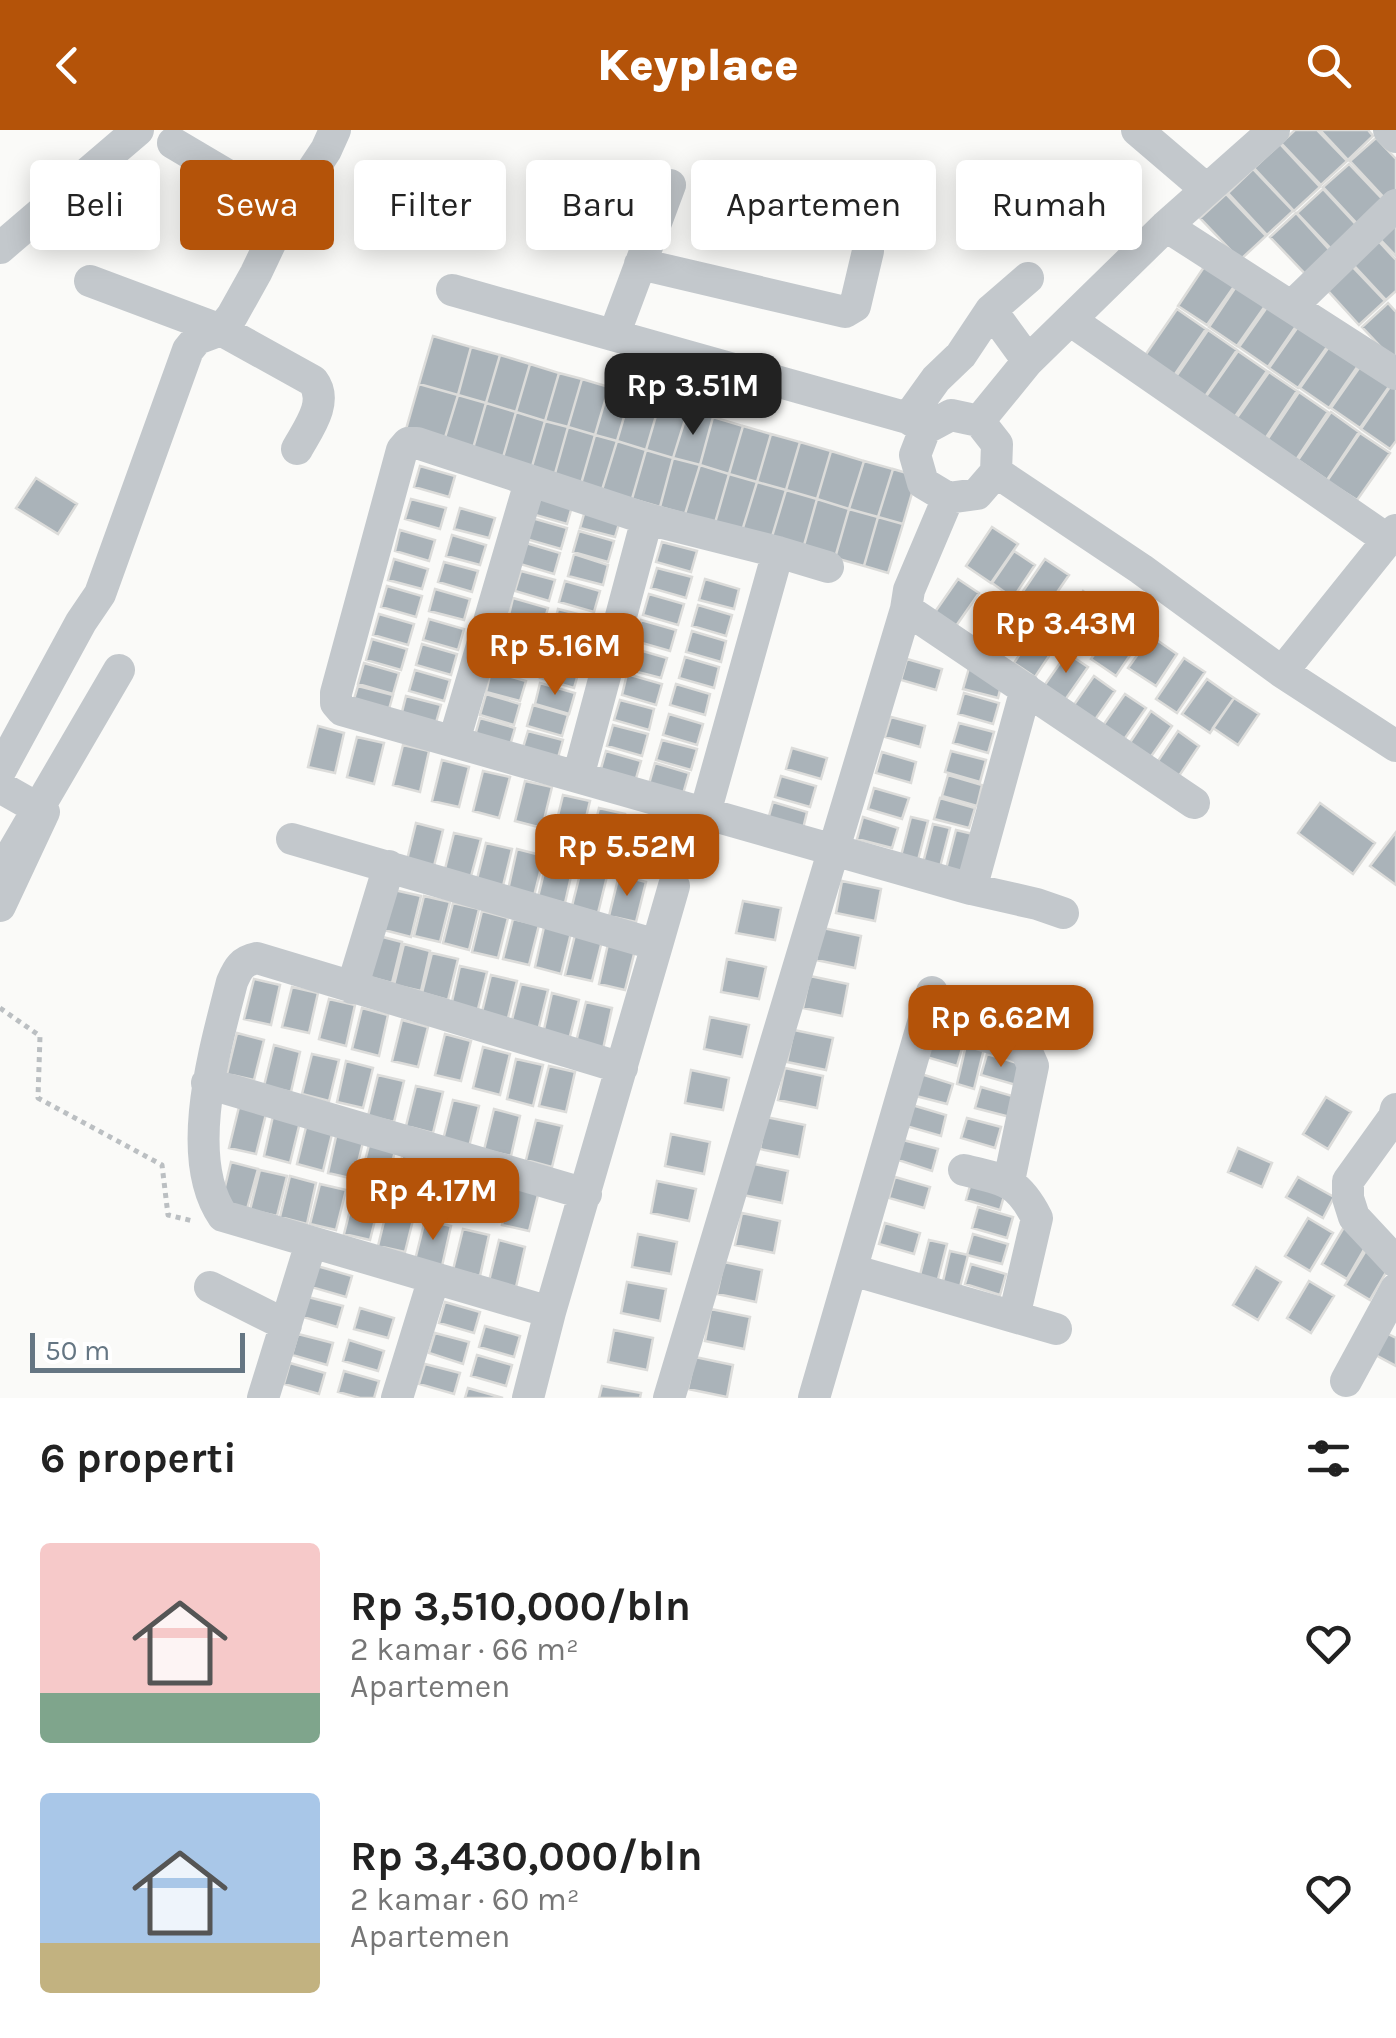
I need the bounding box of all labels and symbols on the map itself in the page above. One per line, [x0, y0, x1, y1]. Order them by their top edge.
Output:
pin: Rp 3.51M [590, 353, 796, 438]
pin: Rp 3.43M [963, 591, 1169, 676]
pin: Rp 5.16M [452, 613, 658, 698]
pin: Rp 5.52M [524, 814, 730, 899]
pin: Rp 6.62M [898, 985, 1104, 1070]
pin: Rp 4.17M [330, 1158, 536, 1243]
scale bar [30, 1328, 245, 1372]

